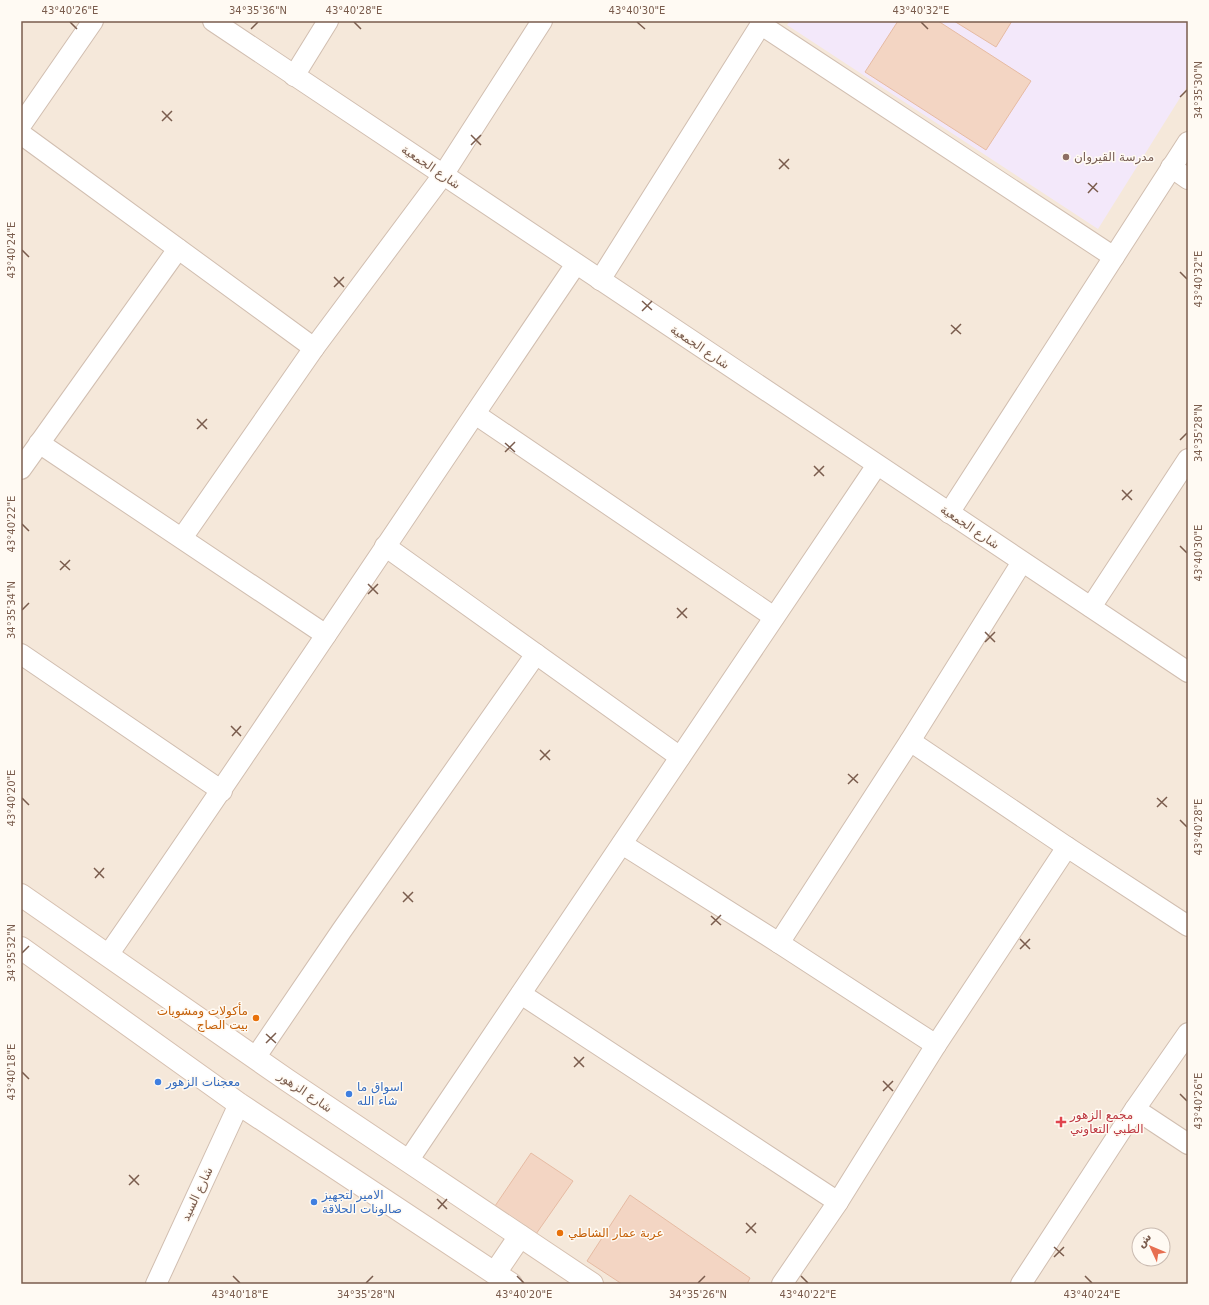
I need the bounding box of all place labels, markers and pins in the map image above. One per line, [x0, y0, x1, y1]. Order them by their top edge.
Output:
place label: مدرسة القيروان [1074, 150, 1154, 165]
marker: مدرسة القيروان [1061, 152, 1071, 162]
place label: مأكولات ومشويات بيت الصاج [157, 1002, 248, 1032]
marker: مأكولات ومشويات بيت الصاج [251, 1013, 261, 1023]
place label: معجنات الزهور [165, 1075, 240, 1090]
marker: معجنات الزهور [153, 1077, 163, 1087]
place label: اسواق ما شاء الله [357, 1080, 403, 1108]
marker: اسواق ما شاء الله [344, 1089, 354, 1099]
place label: مجمع الزهور الطبي التعاوني [1069, 1108, 1143, 1137]
marker: مجمع الزهور الطبي التعاوني [1055, 1116, 1067, 1128]
place label: الامير لتجهيز صالونات الحلاقة [321, 1188, 402, 1217]
marker: الامير لتجهيز صالونات الحلاقة [309, 1197, 319, 1207]
place label: عربة عمار الشاطي [568, 1226, 664, 1241]
marker: عربة عمار الشاطي [555, 1228, 565, 1238]

